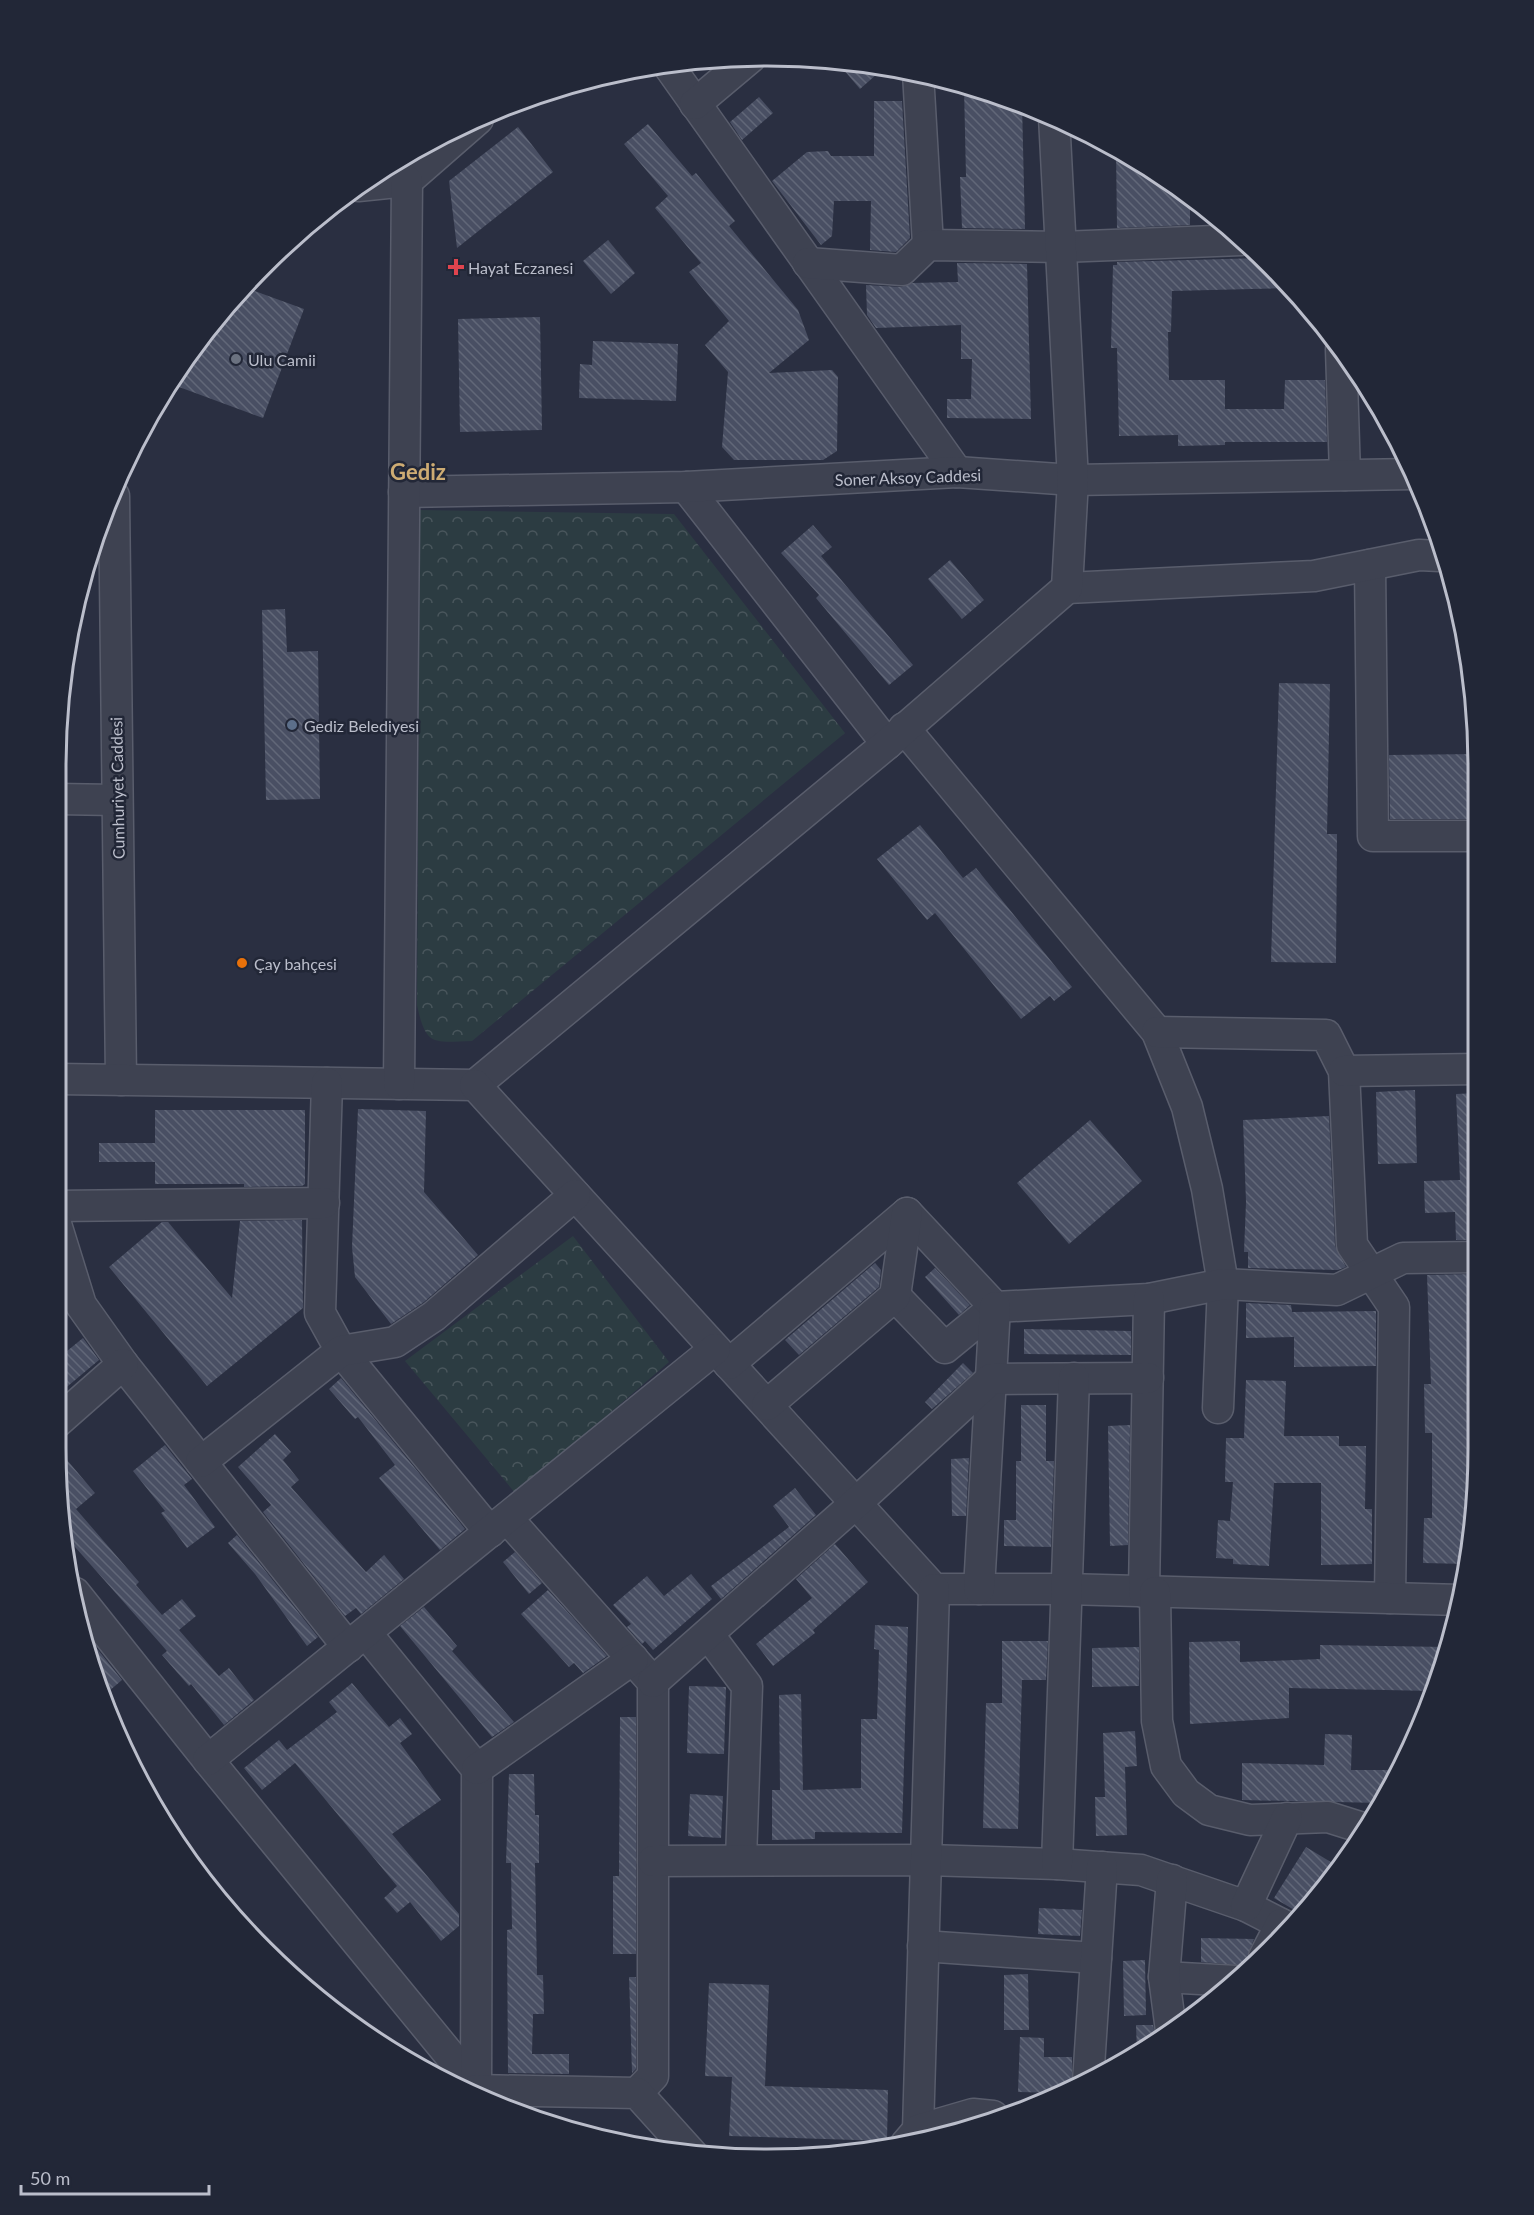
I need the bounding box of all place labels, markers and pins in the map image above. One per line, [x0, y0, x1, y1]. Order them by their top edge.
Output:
place label: Hayat Eczanesi [468, 258, 573, 277]
marker: Hayat Eczanesi [449, 260, 463, 274]
place label: Ulu Camii [248, 350, 316, 369]
marker: Ulu Camii [229, 352, 243, 366]
place label: Gediz Belediyesi [304, 716, 419, 735]
marker: Gediz Belediyesi [285, 718, 299, 732]
place label: Çay bahçesi [254, 954, 337, 973]
marker: Çay bahçesi [235, 956, 249, 970]

